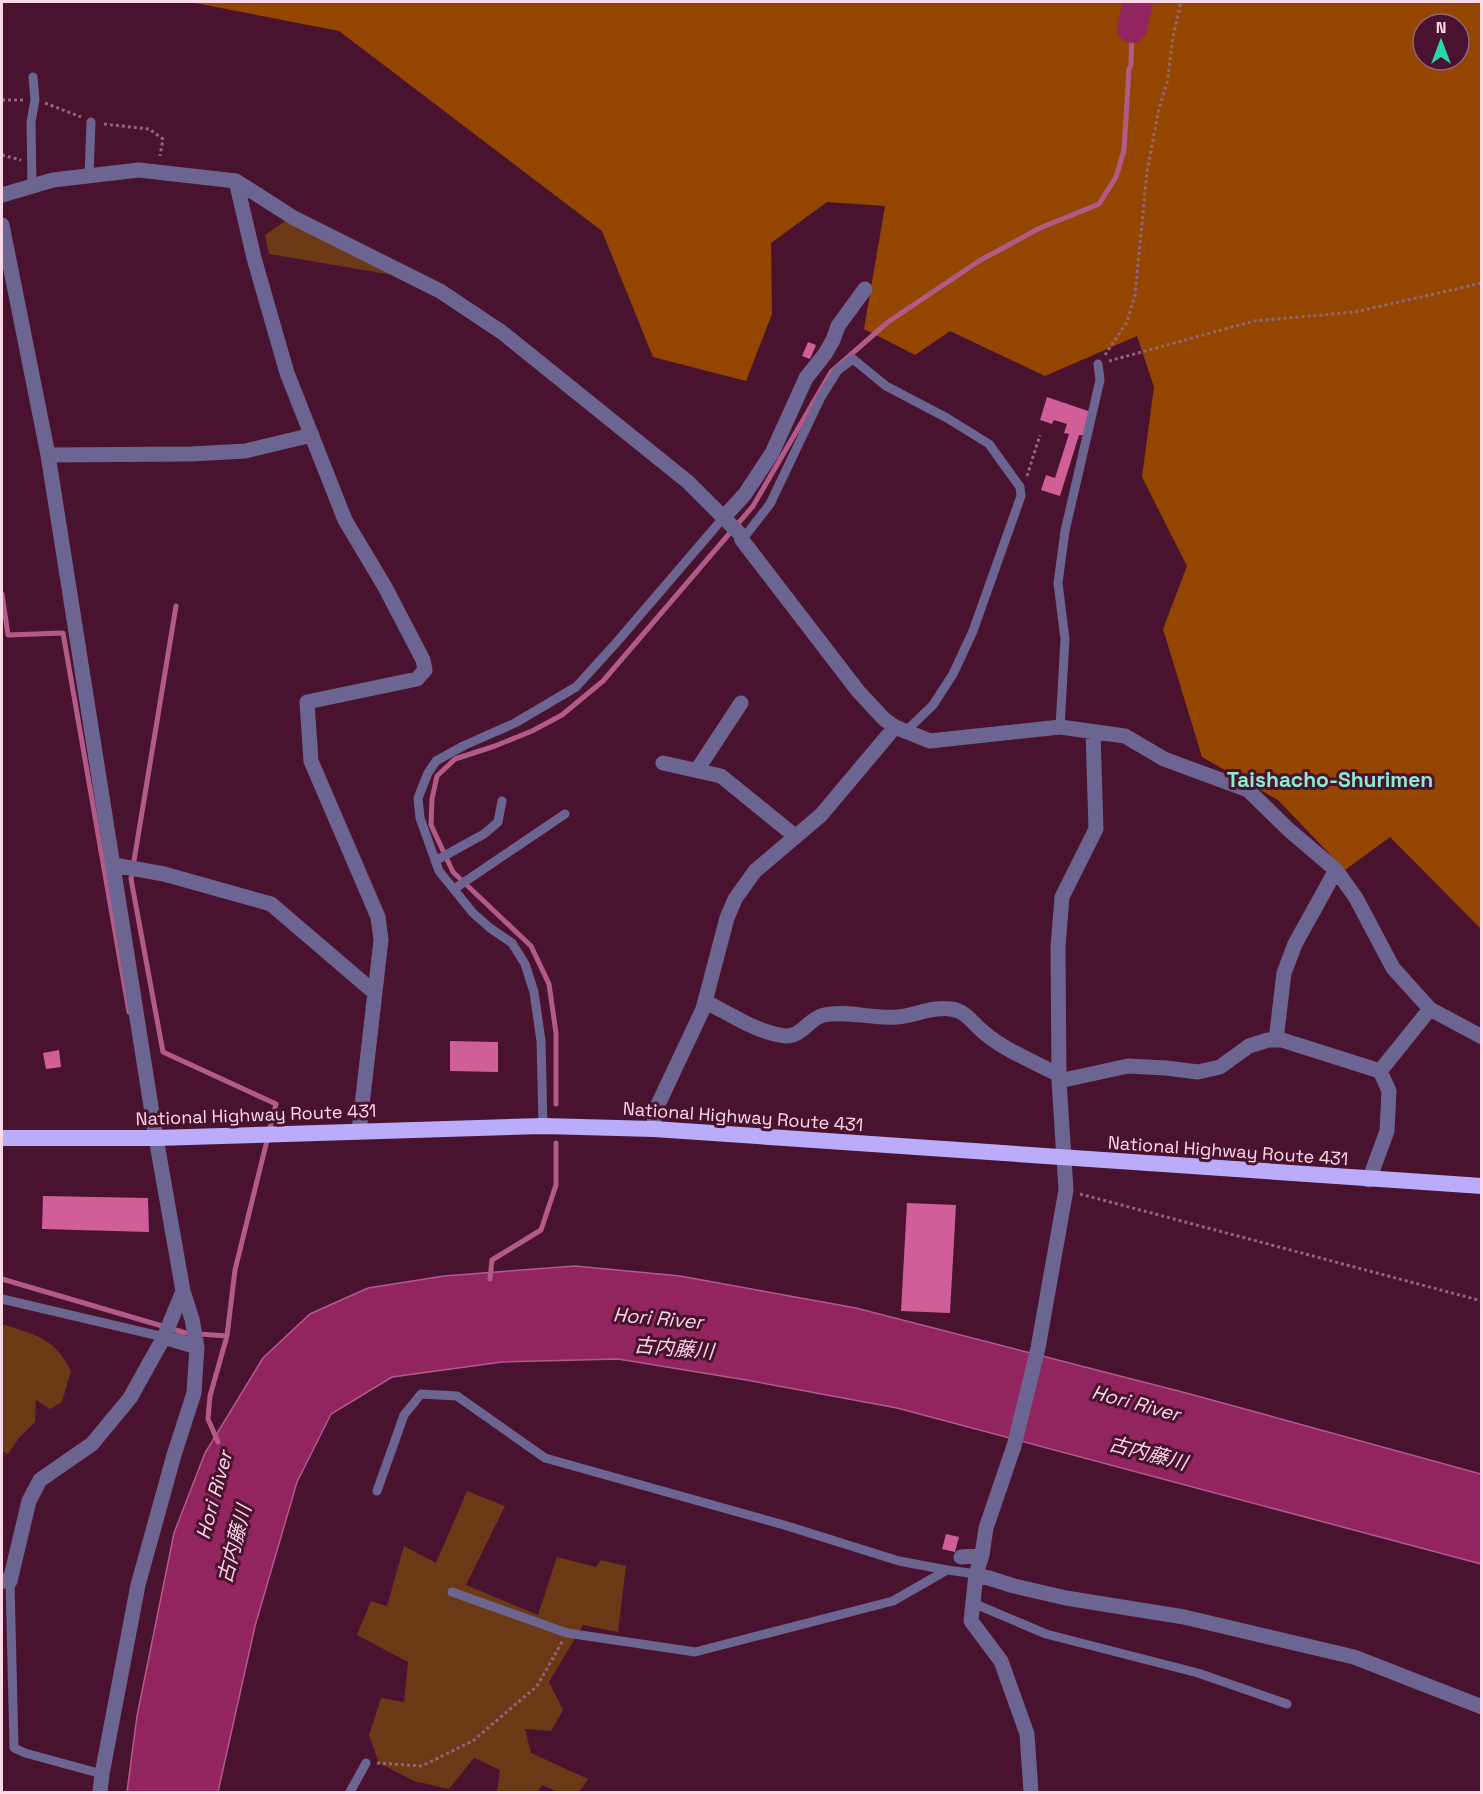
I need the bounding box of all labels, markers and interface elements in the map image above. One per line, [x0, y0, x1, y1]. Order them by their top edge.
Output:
north arrow [1411, 12, 1471, 72]
text: N [1436, 17, 1446, 38]
district label: Taishacho-Shurimen [1227, 766, 1433, 793]
street label: National Highway Route 431 [622, 1097, 864, 1136]
street label: National Highway Route 431 [135, 1099, 377, 1130]
street label: National Highway Route 431 [1107, 1131, 1349, 1170]
water label: Hori River [612, 1301, 707, 1335]
water label: 古内藤川 [633, 1332, 717, 1365]
water label: Hori River [1089, 1379, 1185, 1428]
water label: 古内藤川 [1106, 1430, 1192, 1476]
water label: Hori River [190, 1446, 239, 1542]
water label: 古内藤川 [211, 1500, 257, 1586]

